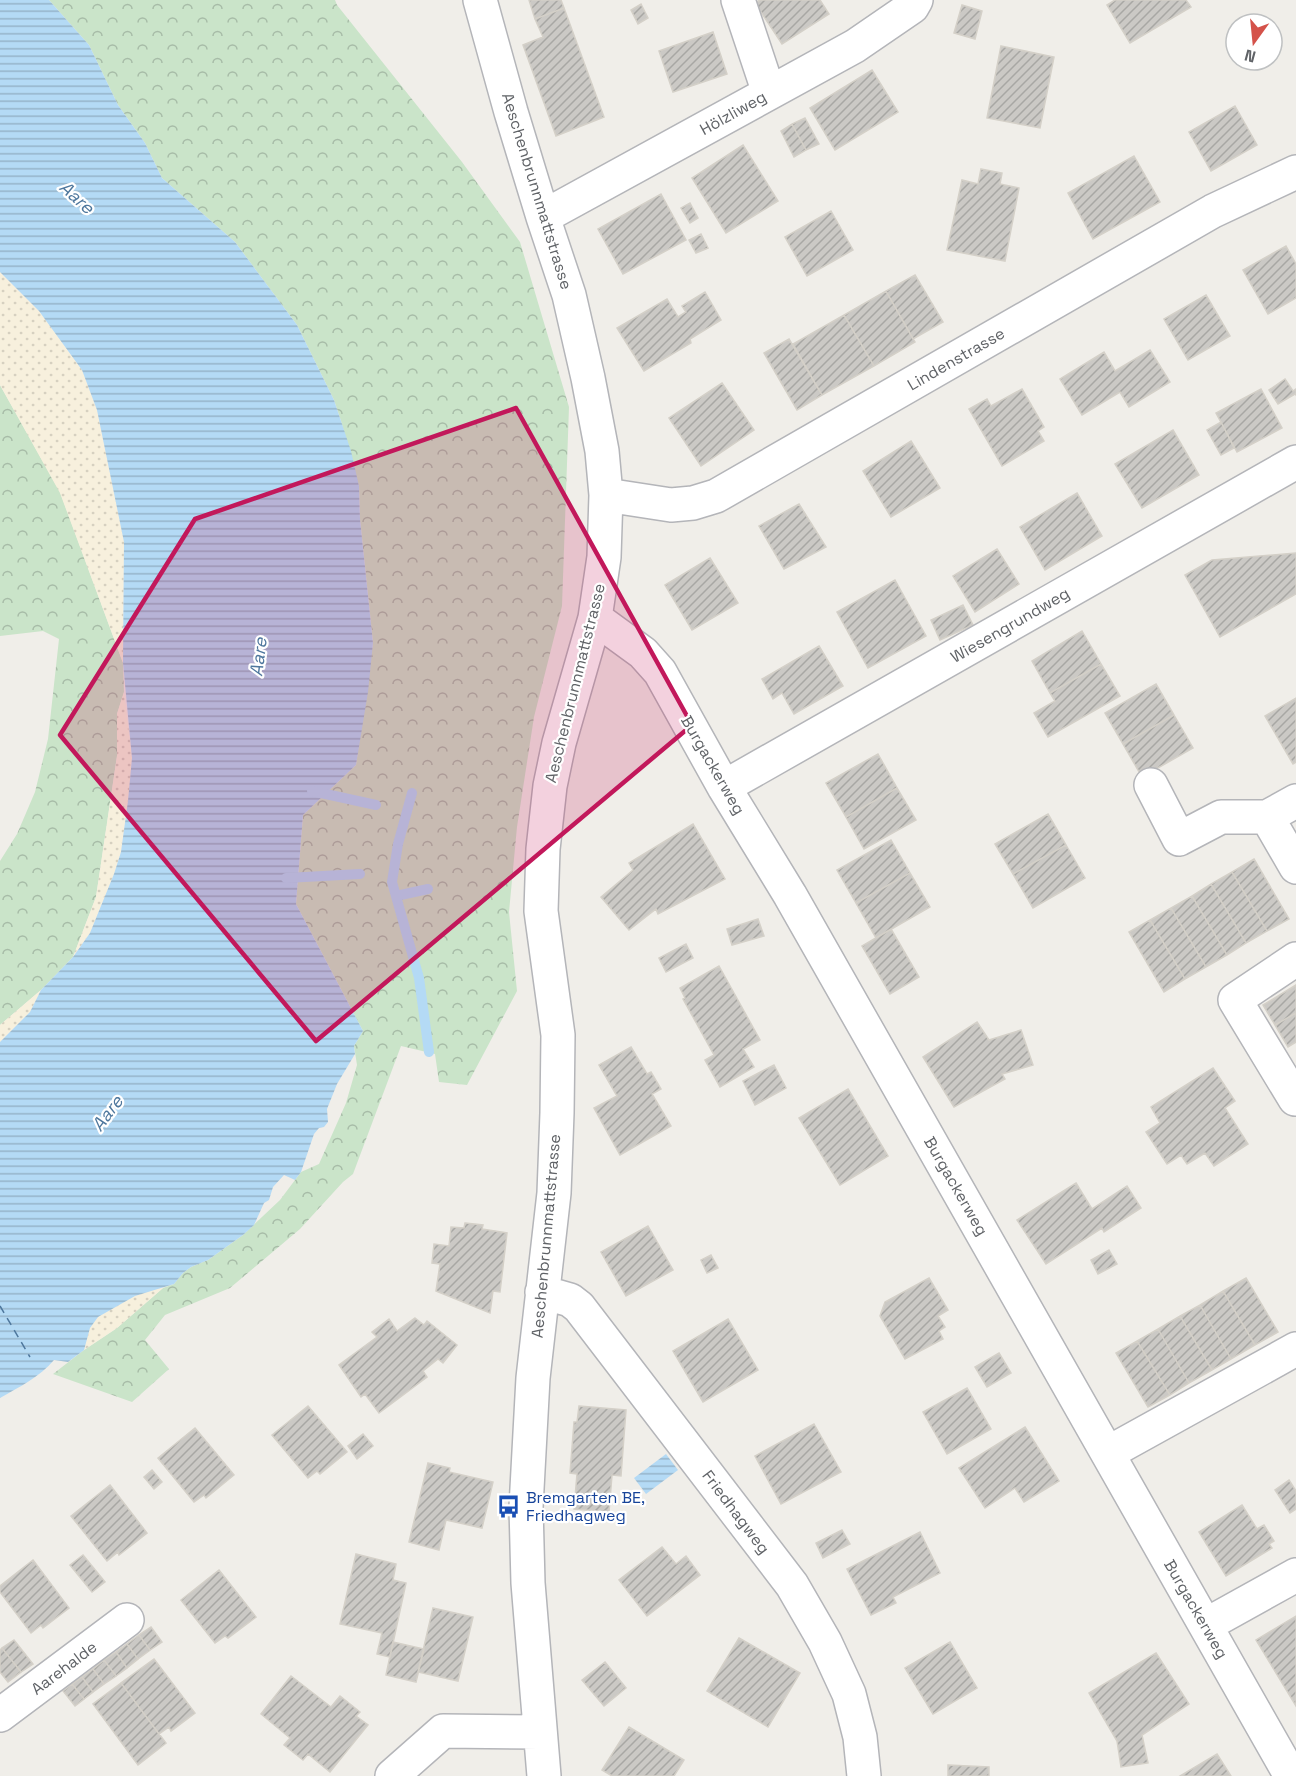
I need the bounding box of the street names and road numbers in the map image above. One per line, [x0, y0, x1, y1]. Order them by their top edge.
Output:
street label: Hölzliweg [696, 86, 770, 140]
street label: Aeschenbrunnmattstrasse [497, 90, 577, 292]
street label: Lindenstrasse [904, 323, 1008, 395]
street label: Aeschenbrunnmattstrasse [540, 581, 610, 785]
street label: Wiesengrundweg [947, 582, 1073, 668]
street label: Burgackerweg [676, 712, 750, 818]
street label: Aeschenbrunnmattstrasse [527, 1133, 565, 1339]
street label: Burgackerweg [919, 1133, 993, 1239]
street label: Friedhagweg [698, 1466, 774, 1558]
street label: Burgackerweg [1159, 1556, 1233, 1662]
street label: Aarehalde [27, 1636, 101, 1700]

